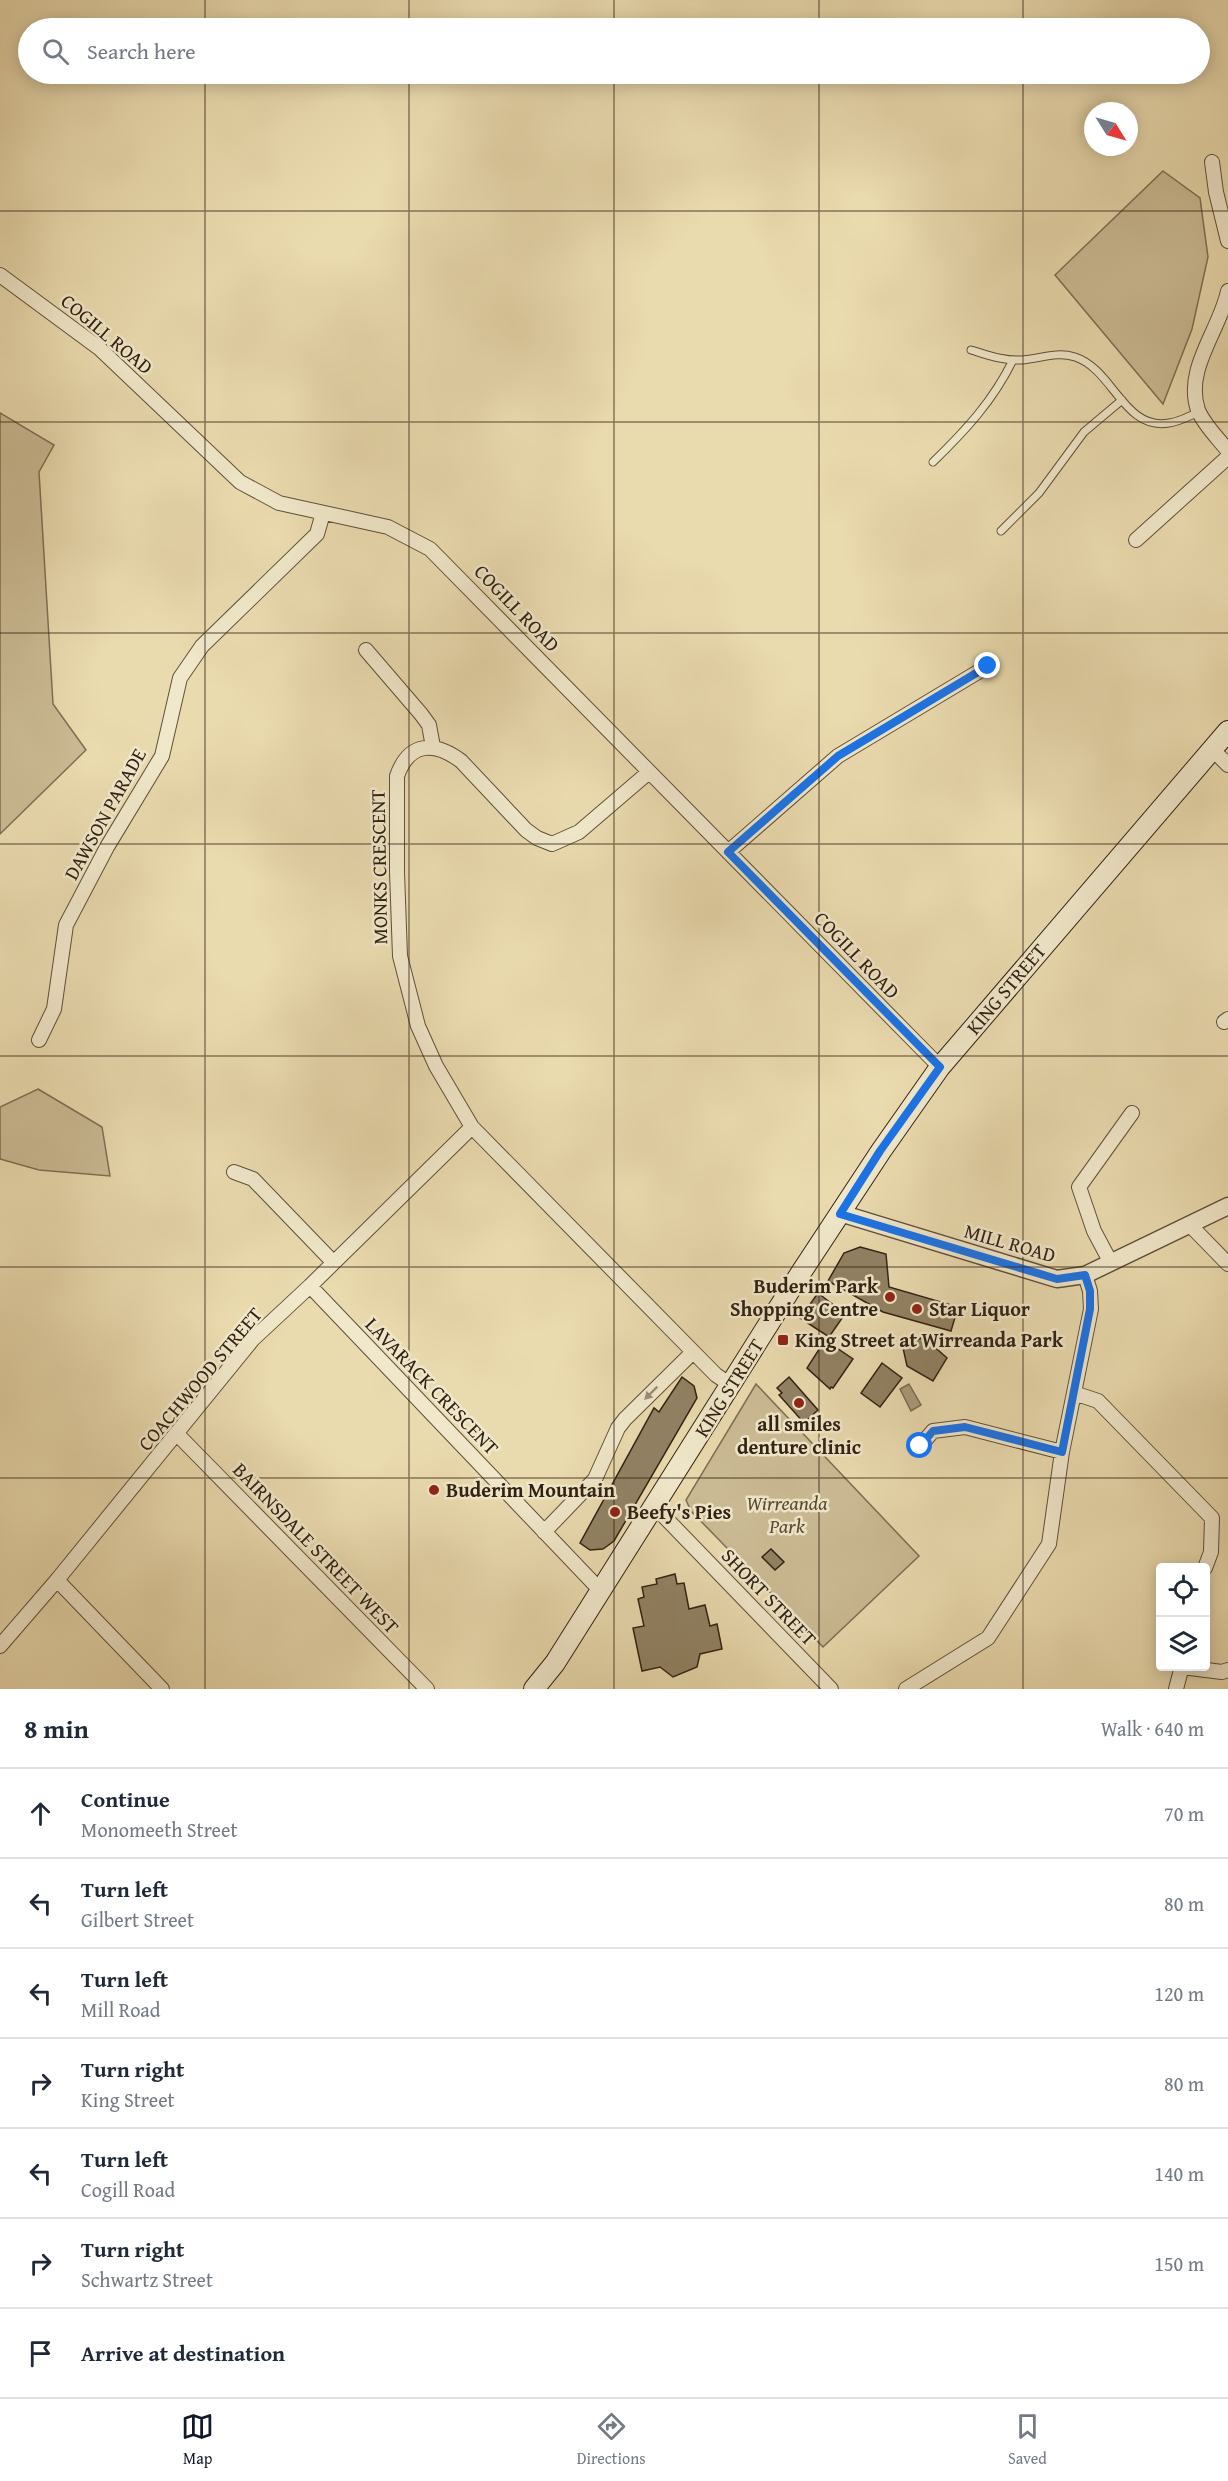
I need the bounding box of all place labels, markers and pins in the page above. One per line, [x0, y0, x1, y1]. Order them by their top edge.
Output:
place label: Buderim Park Shopping Centre [730, 1271, 879, 1323]
marker: Buderim Park Shopping Centre [883, 1290, 897, 1304]
place label: Star Liquor [929, 1294, 1030, 1323]
marker: Star Liquor [910, 1302, 924, 1316]
place label: King Street at Wirreanda Park [795, 1325, 1064, 1354]
marker: King Street at Wirreanda Park [776, 1333, 790, 1347]
marker: all smiles denture clinic [792, 1396, 806, 1410]
place label: all smiles denture clinic [737, 1409, 861, 1461]
place label: Buderim Mountain [446, 1475, 615, 1504]
marker: Buderim Mountain [427, 1483, 441, 1497]
place label: Beefy's Pies [627, 1497, 731, 1526]
marker: Beefy's Pies [608, 1505, 622, 1519]

